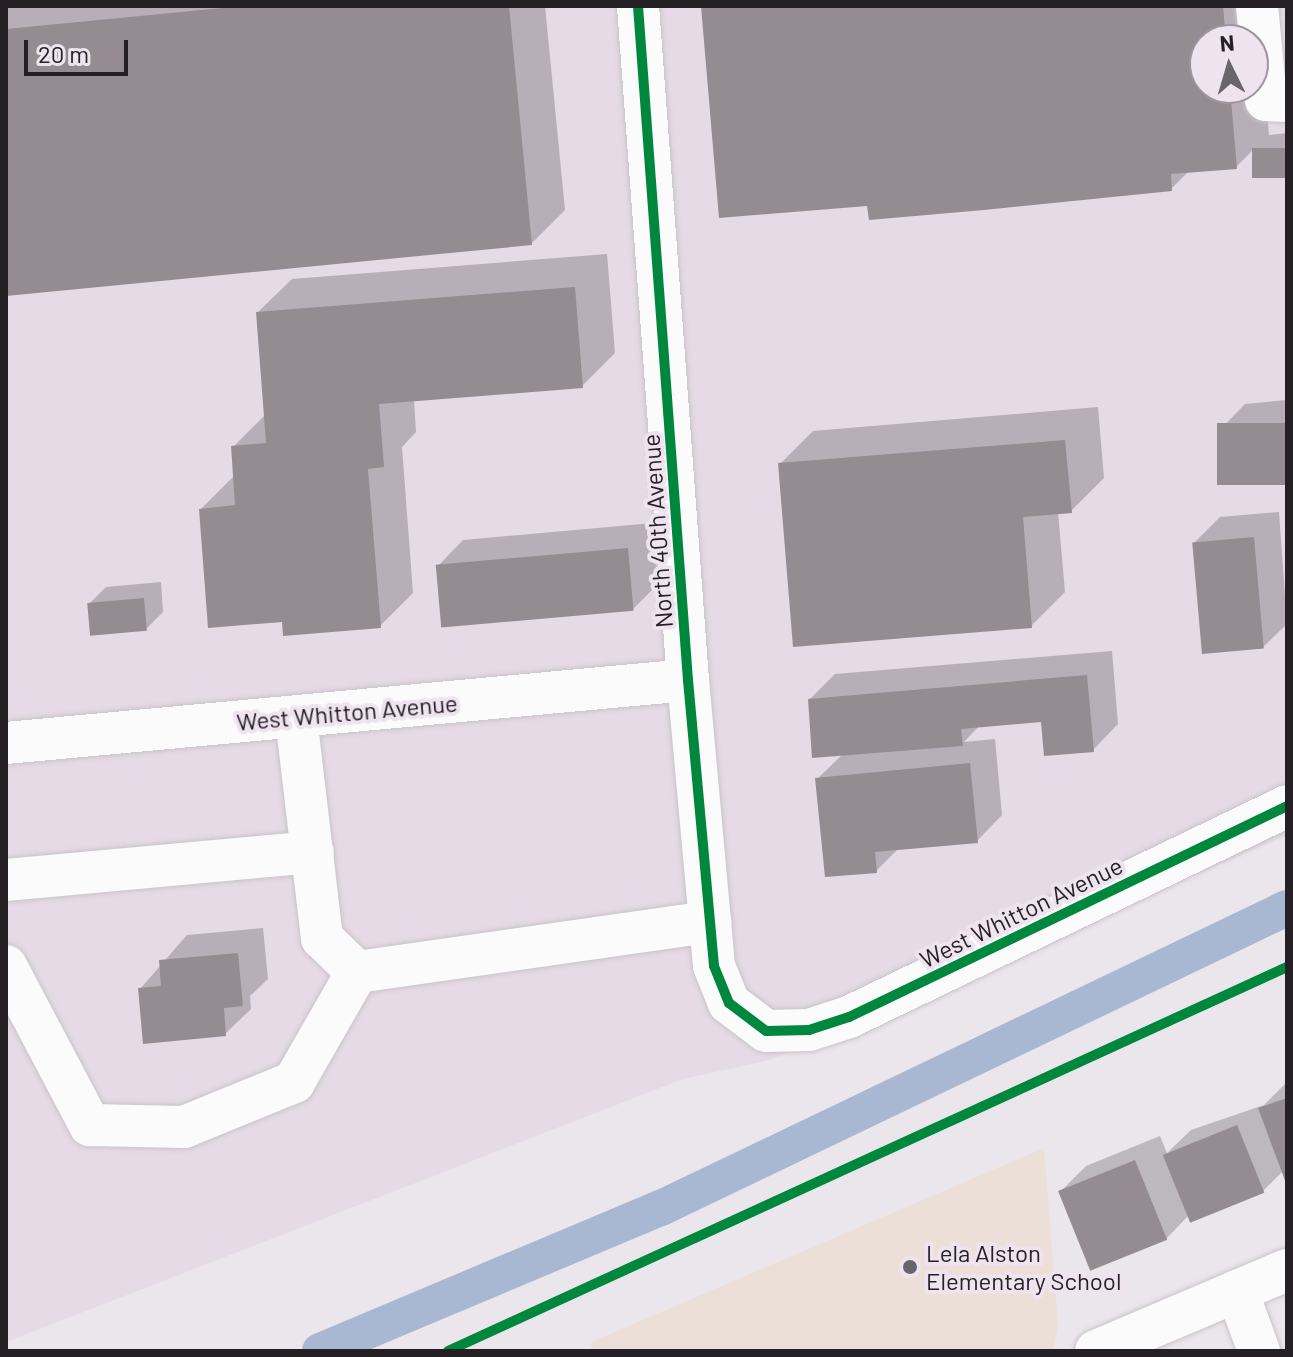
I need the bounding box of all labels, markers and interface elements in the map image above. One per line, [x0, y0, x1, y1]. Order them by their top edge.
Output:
scale bar [28, 24, 132, 74]
north arrow [1189, 24, 1269, 104]
text: N [1219, 28, 1236, 56]
text: 20 m [38, 39, 89, 68]
street label: North 40th Avenue [636, 433, 678, 629]
street label: West Whitton Avenue [235, 688, 459, 736]
street label: West Whitton Avenue [915, 850, 1127, 974]
place label: Lela Alston Elementary School [926, 1239, 1121, 1295]
marker: Lela Alston Elementary School [901, 1258, 919, 1276]

